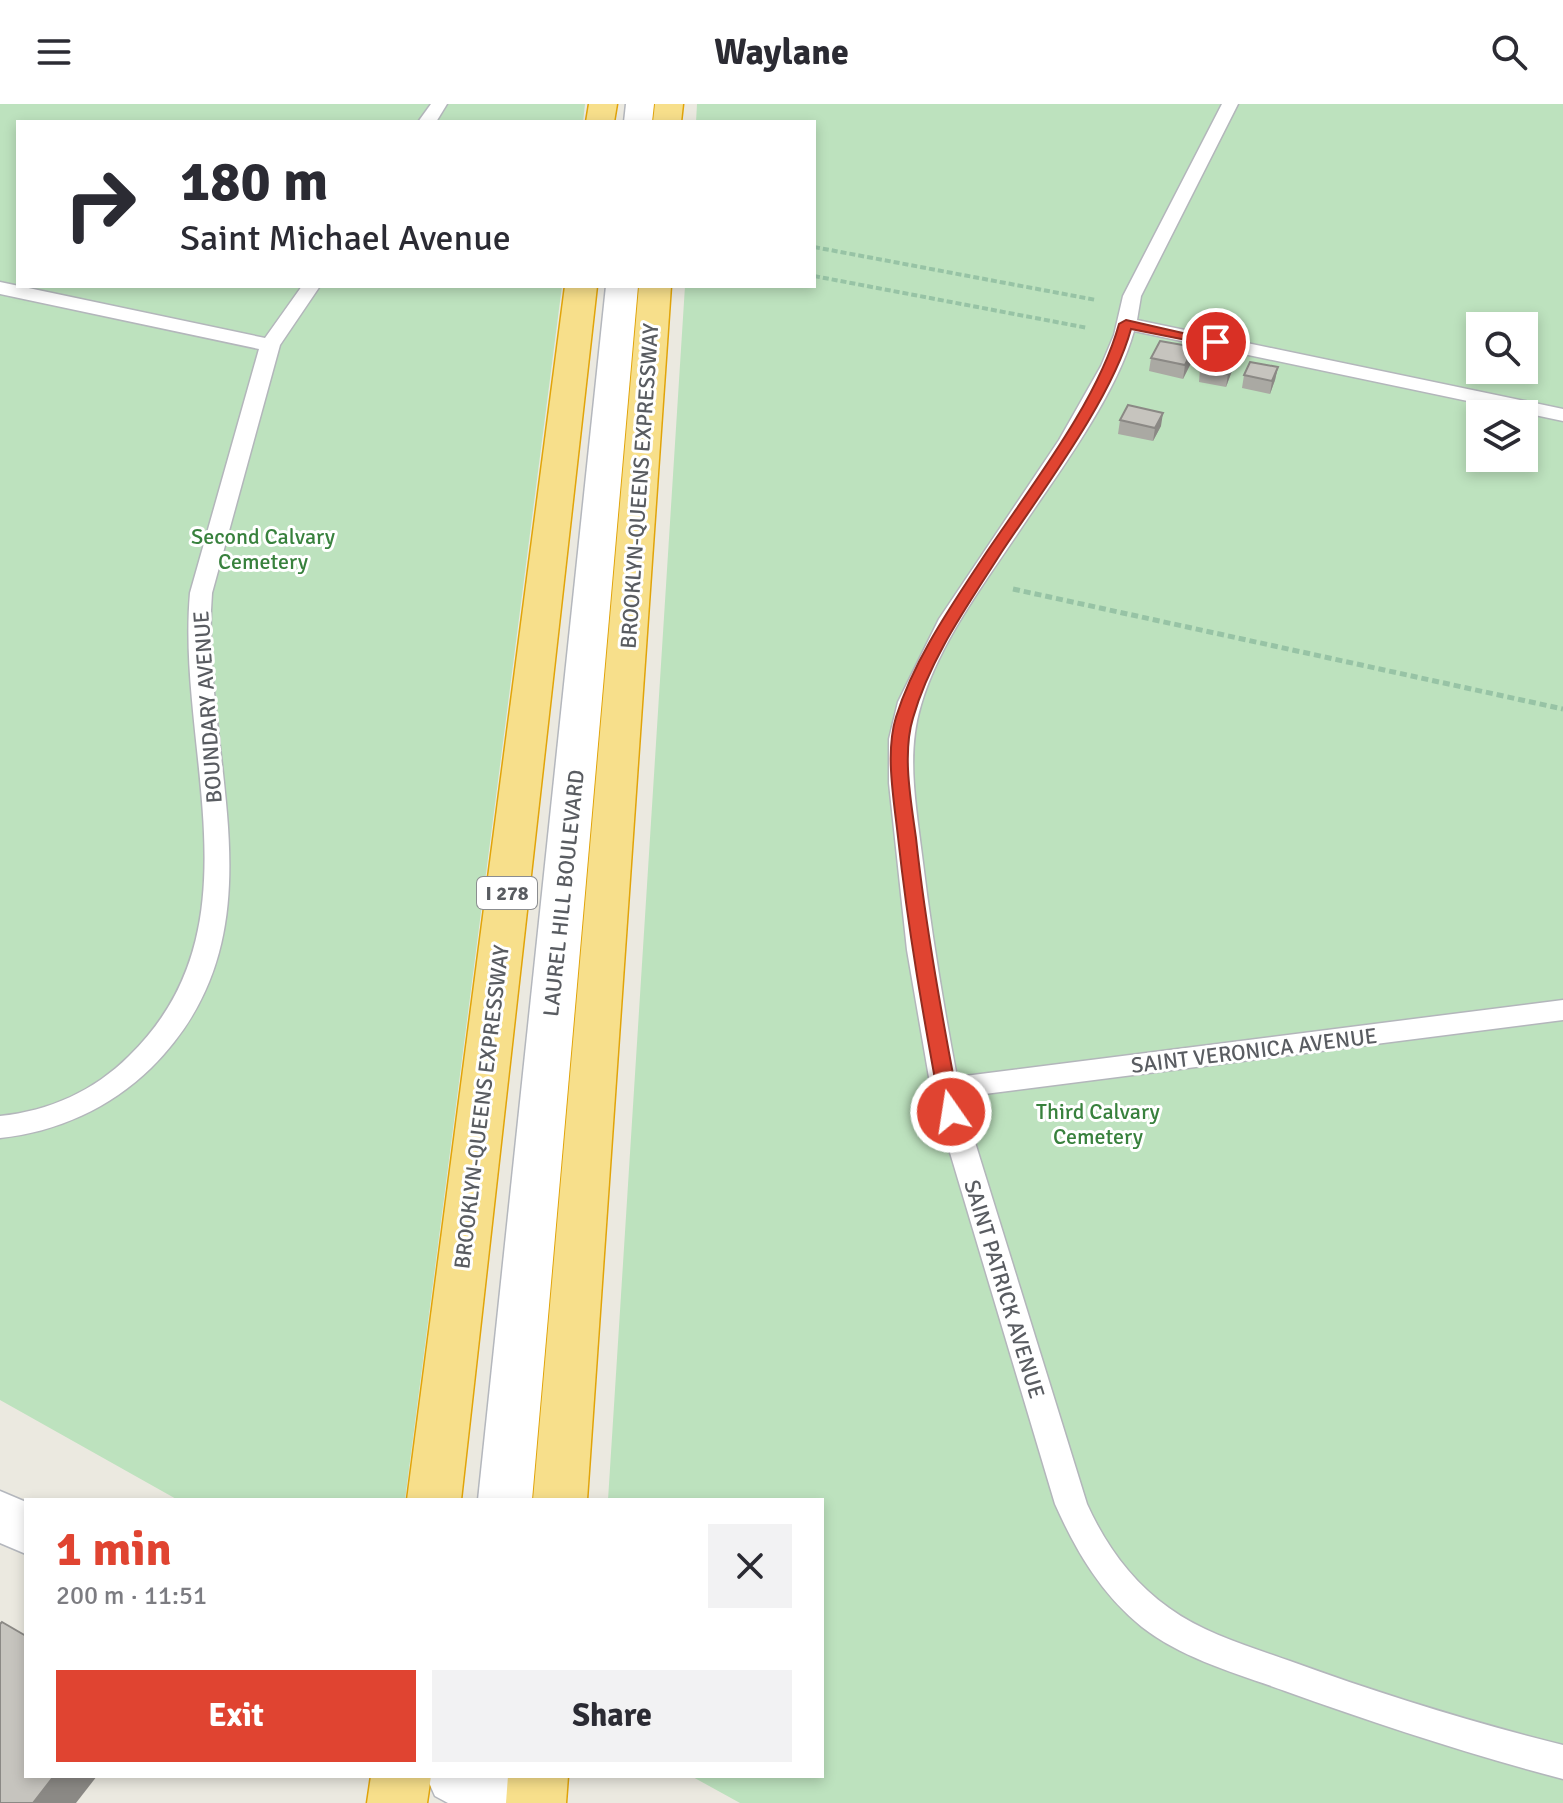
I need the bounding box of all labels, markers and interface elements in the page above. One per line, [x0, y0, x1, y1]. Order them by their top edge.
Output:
icon: menu [32, 30, 76, 74]
text: Waylane [714, 30, 849, 75]
icon: search [1487, 30, 1531, 74]
text: 180 m [180, 147, 328, 216]
icon: right [48, 152, 152, 256]
text: Saint Michael Avenue [180, 216, 511, 261]
pin [1182, 308, 1250, 376]
map controls [1466, 312, 1538, 472]
button: search [1466, 312, 1538, 384]
icon: arrive [1194, 320, 1238, 364]
street label: BROOKLYN-QUEENS EXPRESSWAY [615, 322, 664, 650]
button: layers [1466, 400, 1538, 472]
park label: Second Calvary Cemetery [191, 523, 336, 575]
street label: BOUNDARY AVENUE [187, 610, 228, 804]
street label: LAUREL HILL BOULEVARD [537, 768, 590, 1018]
road number: I 278 [477, 877, 537, 909]
street label: BROOKLYN-QUEENS EXPRESSWAY [448, 944, 515, 1271]
street label: SAINT VERONICA AVENUE [1129, 1022, 1379, 1079]
position arrow [909, 1070, 993, 1154]
park label: Third Calvary Cemetery [1036, 1098, 1161, 1150]
street label: SAINT PATRICK AVENUE [958, 1177, 1051, 1402]
text: 1 min [56, 1520, 172, 1579]
button: close [708, 1524, 792, 1608]
text: 200 m · 11:51 [56, 1580, 207, 1612]
button: Exit [56, 1670, 416, 1762]
button: Share [432, 1670, 792, 1762]

